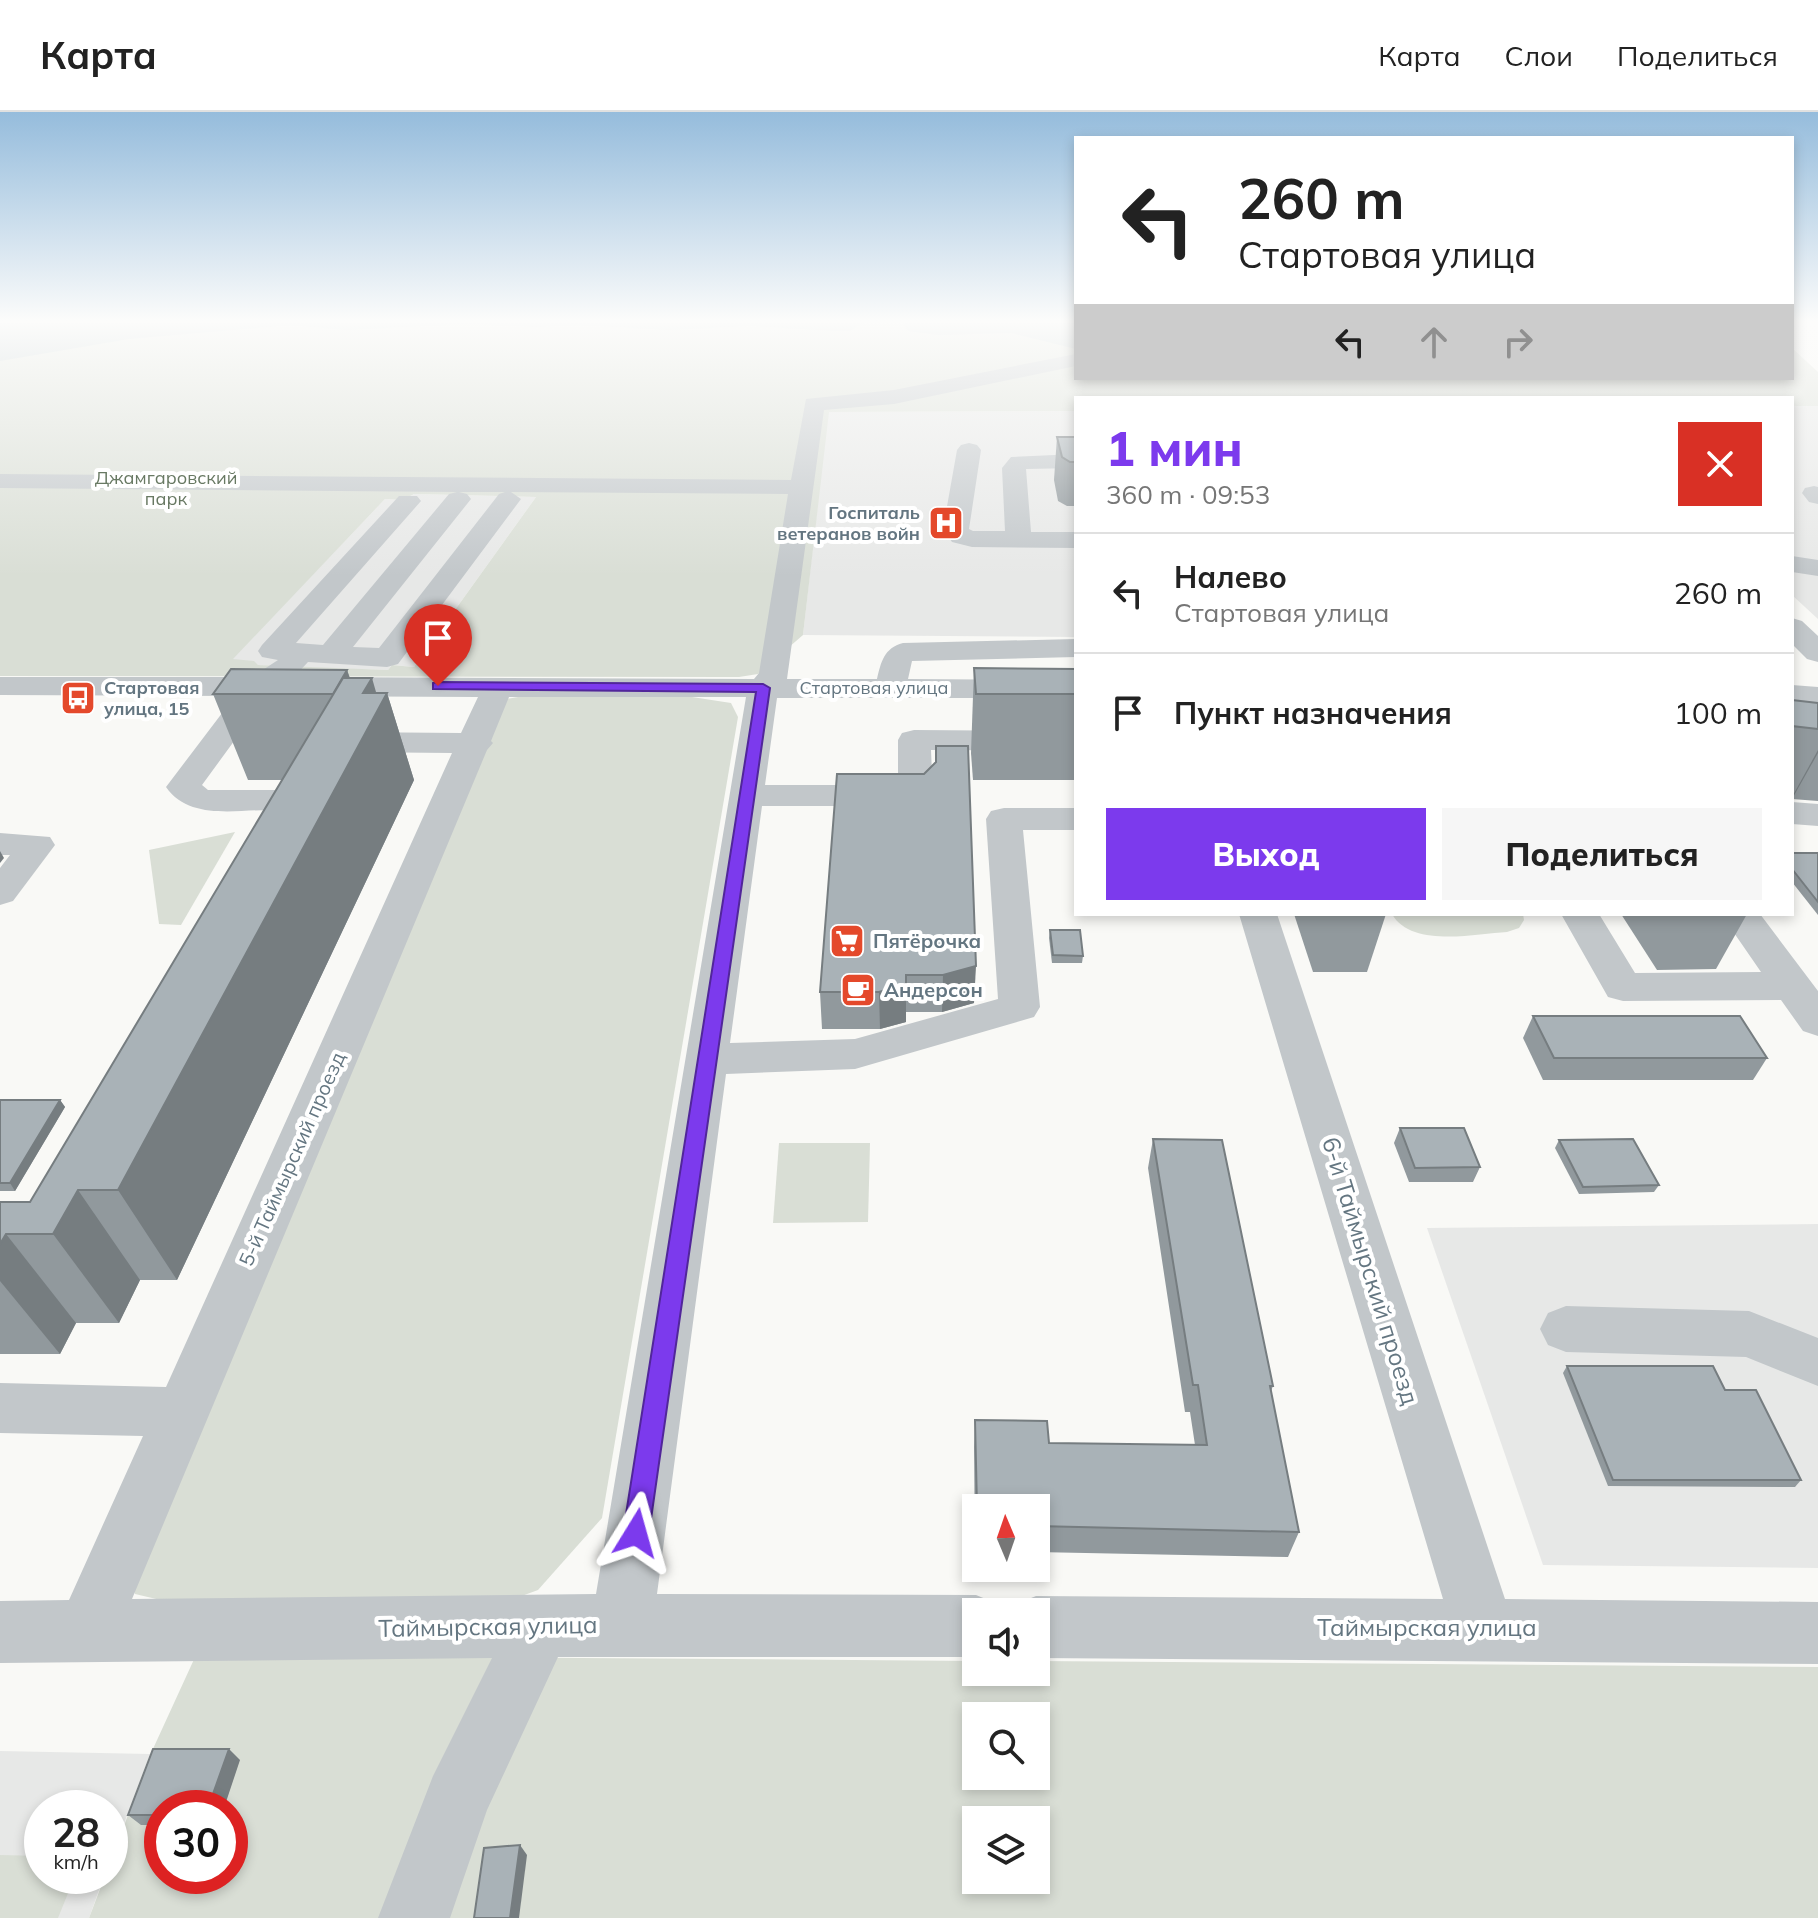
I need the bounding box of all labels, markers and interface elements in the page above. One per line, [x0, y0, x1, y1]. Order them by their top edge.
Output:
text: Карта [40, 31, 157, 79]
text: Карта [1378, 38, 1461, 73]
text: Слои [1505, 38, 1573, 73]
text: Поделиться [1617, 38, 1778, 73]
text: 260 m [1238, 163, 1405, 233]
icon: left [1106, 168, 1210, 272]
text: Стартовая улица [1238, 232, 1536, 277]
icon: left [1328, 320, 1372, 364]
icon: ahead [1412, 320, 1456, 364]
icon: right [1496, 320, 1540, 364]
text: 1 мин [1106, 418, 1243, 478]
button: close [1678, 422, 1762, 506]
park label: Джамгаровский парк [95, 466, 237, 510]
text: 360 m · 09:53 [1106, 478, 1270, 511]
place label: Госпиталь ветеранов войн [777, 501, 920, 545]
hospital icon: Госпиталь ветеранов войн [927, 504, 965, 542]
text: Налево [1174, 558, 1287, 596]
icon: left [1106, 571, 1150, 615]
text: 260 m [1674, 574, 1762, 612]
text: Стартовая улица [1174, 596, 1389, 629]
pin [404, 604, 472, 686]
icon: arrive [416, 616, 460, 660]
place label: Стартовая улица, 15 [104, 676, 200, 720]
street label: Стартовая улица [799, 676, 949, 699]
bus stop icon: Стартовая улица, 15 [59, 679, 97, 717]
icon: arrive [1106, 691, 1150, 735]
text: Пункт назначения [1174, 694, 1452, 732]
text: 100 m [1674, 694, 1762, 732]
button: Выход [1106, 808, 1426, 900]
button: Поделиться [1442, 808, 1762, 900]
supermarket icon: Пятёрочка [828, 922, 866, 960]
place label: Пятёрочка [873, 928, 981, 953]
cafe icon: Андерсон [839, 971, 877, 1009]
place label: Андерсон [884, 977, 983, 1002]
street label: 5-й Таймырский проезд [233, 1048, 350, 1270]
street label: 6-й Таймырский проезд [1316, 1133, 1426, 1408]
position arrow [594, 1491, 678, 1575]
north arrow [962, 1494, 1050, 1582]
map controls [962, 1494, 1050, 1894]
button: sound [962, 1598, 1050, 1686]
street label: Таймырская улица [378, 1609, 598, 1643]
street label: Таймырская улица [1317, 1612, 1537, 1642]
button: search [962, 1702, 1050, 1790]
speed limit sign: 30 [144, 1790, 248, 1894]
button: layers [962, 1806, 1050, 1894]
text: 28 [52, 1807, 100, 1857]
text: km/h [53, 1849, 99, 1874]

